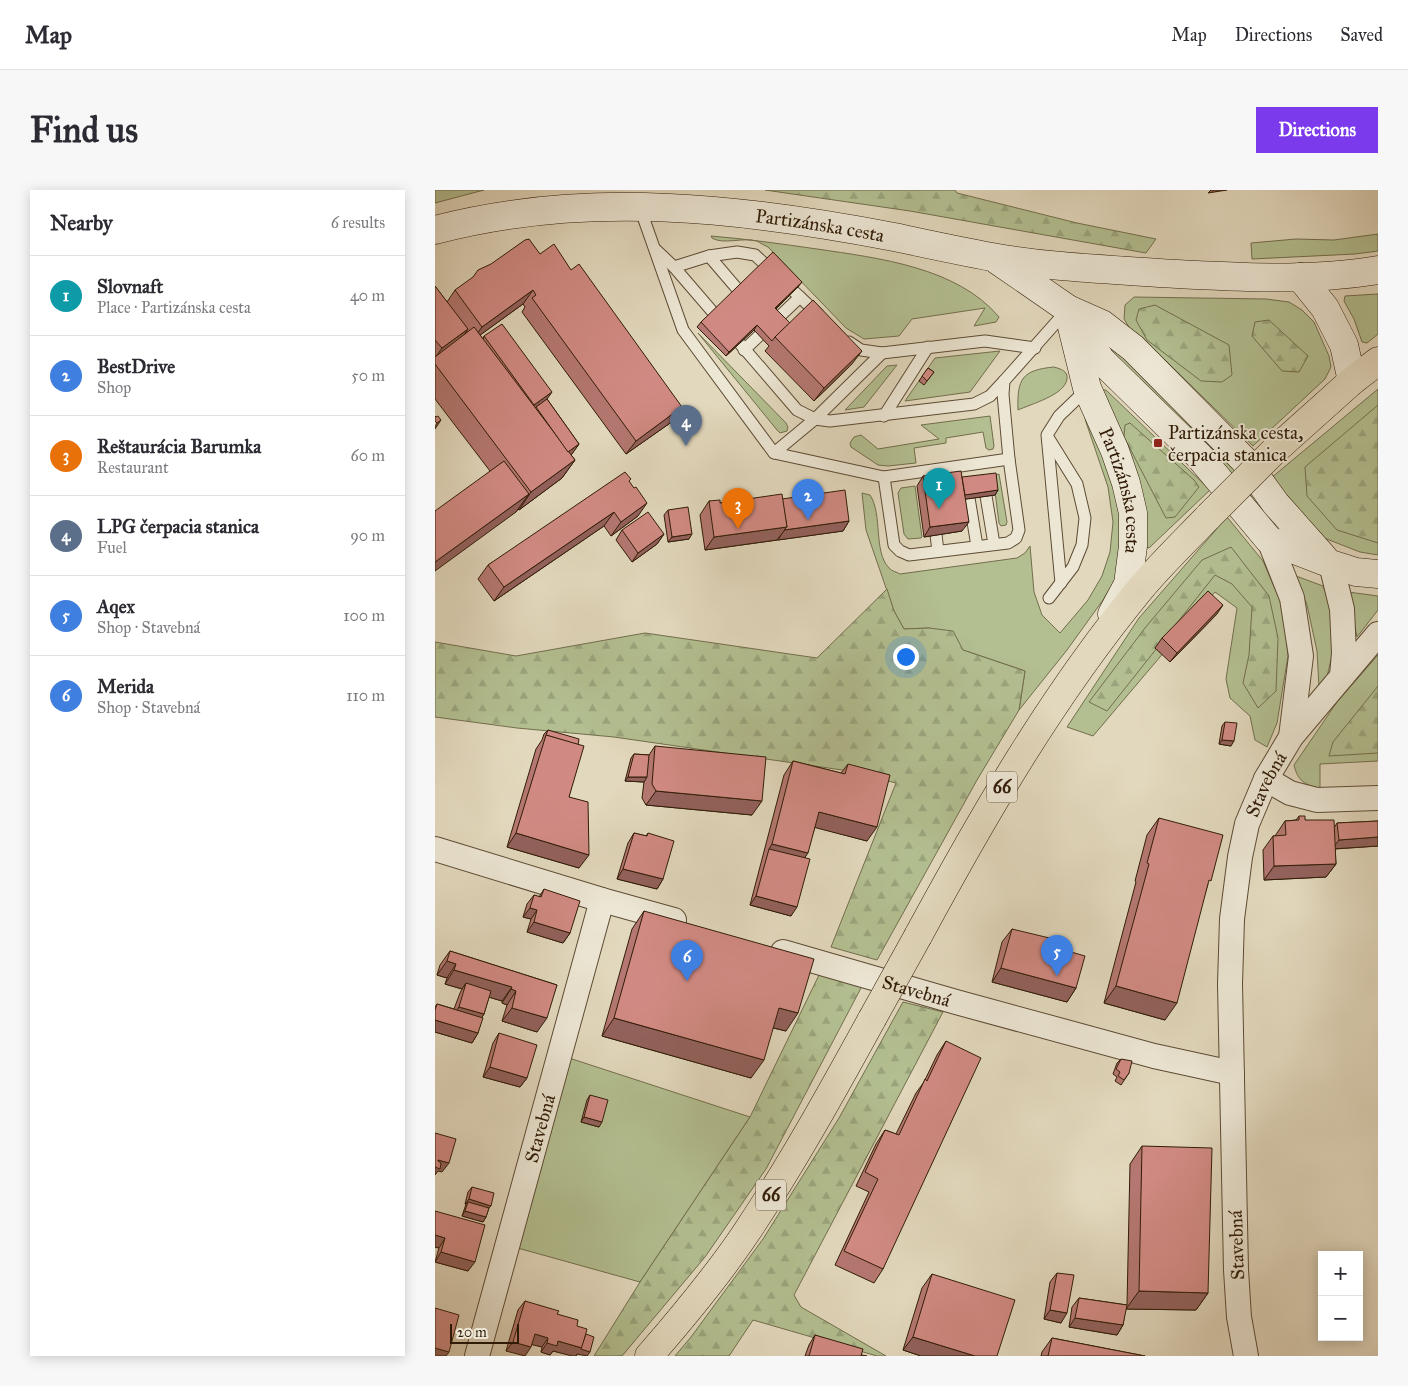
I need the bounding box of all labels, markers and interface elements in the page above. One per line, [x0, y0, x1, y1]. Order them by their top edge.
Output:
text: Map [25, 20, 72, 50]
text: Map [1171, 24, 1207, 46]
text: Directions [1235, 24, 1312, 46]
text: Saved [1340, 24, 1383, 46]
button: Directions [1256, 107, 1378, 153]
text: Find us [30, 109, 138, 152]
street label: Partizánska cesta [754, 204, 887, 247]
text: Nearby [50, 210, 113, 236]
text: 6 results [331, 213, 385, 232]
text: Slovnaft [97, 275, 163, 298]
text: 1 [63, 286, 69, 305]
text: 40 m [350, 286, 385, 305]
text: Place · Partizánska cesta [97, 298, 251, 317]
text: BestDrive [97, 355, 175, 378]
text: 2 [62, 366, 70, 385]
text: 50 m [351, 366, 385, 385]
text: Shop [97, 378, 131, 397]
pin: 4 [670, 405, 702, 446]
place label: Partizánska cesta, čerpacia stanica [1168, 421, 1303, 466]
street label: Partizánska cesta [1094, 424, 1144, 556]
text: Reštaurácia Barumka [97, 435, 261, 458]
marker: Partizánska cesta, čerpacia stanica [1152, 437, 1164, 449]
text: 3 [63, 446, 69, 465]
text: 60 m [351, 446, 385, 465]
text: Restaurant [97, 458, 169, 477]
pin: 1 [923, 468, 955, 509]
pin: 2 [792, 479, 824, 520]
pin: 3 [722, 488, 754, 529]
text: LPG čerpacia stanica [97, 515, 259, 538]
text: 4 [62, 526, 70, 545]
text: 90 m [350, 526, 385, 545]
text: Fuel [97, 538, 127, 557]
text: Aqex [97, 595, 135, 618]
text: 5 [62, 606, 70, 625]
text: 100 m [343, 606, 385, 625]
text: Shop · Stavebná [97, 618, 200, 637]
your location [893, 644, 919, 670]
text: Merida [97, 675, 154, 698]
text: 6 [62, 686, 70, 705]
text: 110 m [346, 686, 385, 705]
text: Shop · Stavebná [97, 698, 200, 717]
street label: Stavebná [1240, 747, 1292, 820]
road number: 66 [987, 772, 1017, 802]
pin: 5 [1041, 935, 1073, 976]
pin: 6 [671, 940, 703, 981]
street label: Stavebná [880, 970, 954, 1012]
street label: Stavebná [520, 1091, 560, 1165]
road number: 66 [756, 1180, 786, 1210]
street label: Stavebná [1224, 1209, 1249, 1280]
map controls [1318, 1251, 1363, 1341]
button: + [1318, 1251, 1363, 1296]
button: − [1318, 1296, 1363, 1341]
scale bar [450, 1321, 519, 1344]
text: 20 m [457, 1324, 487, 1341]

